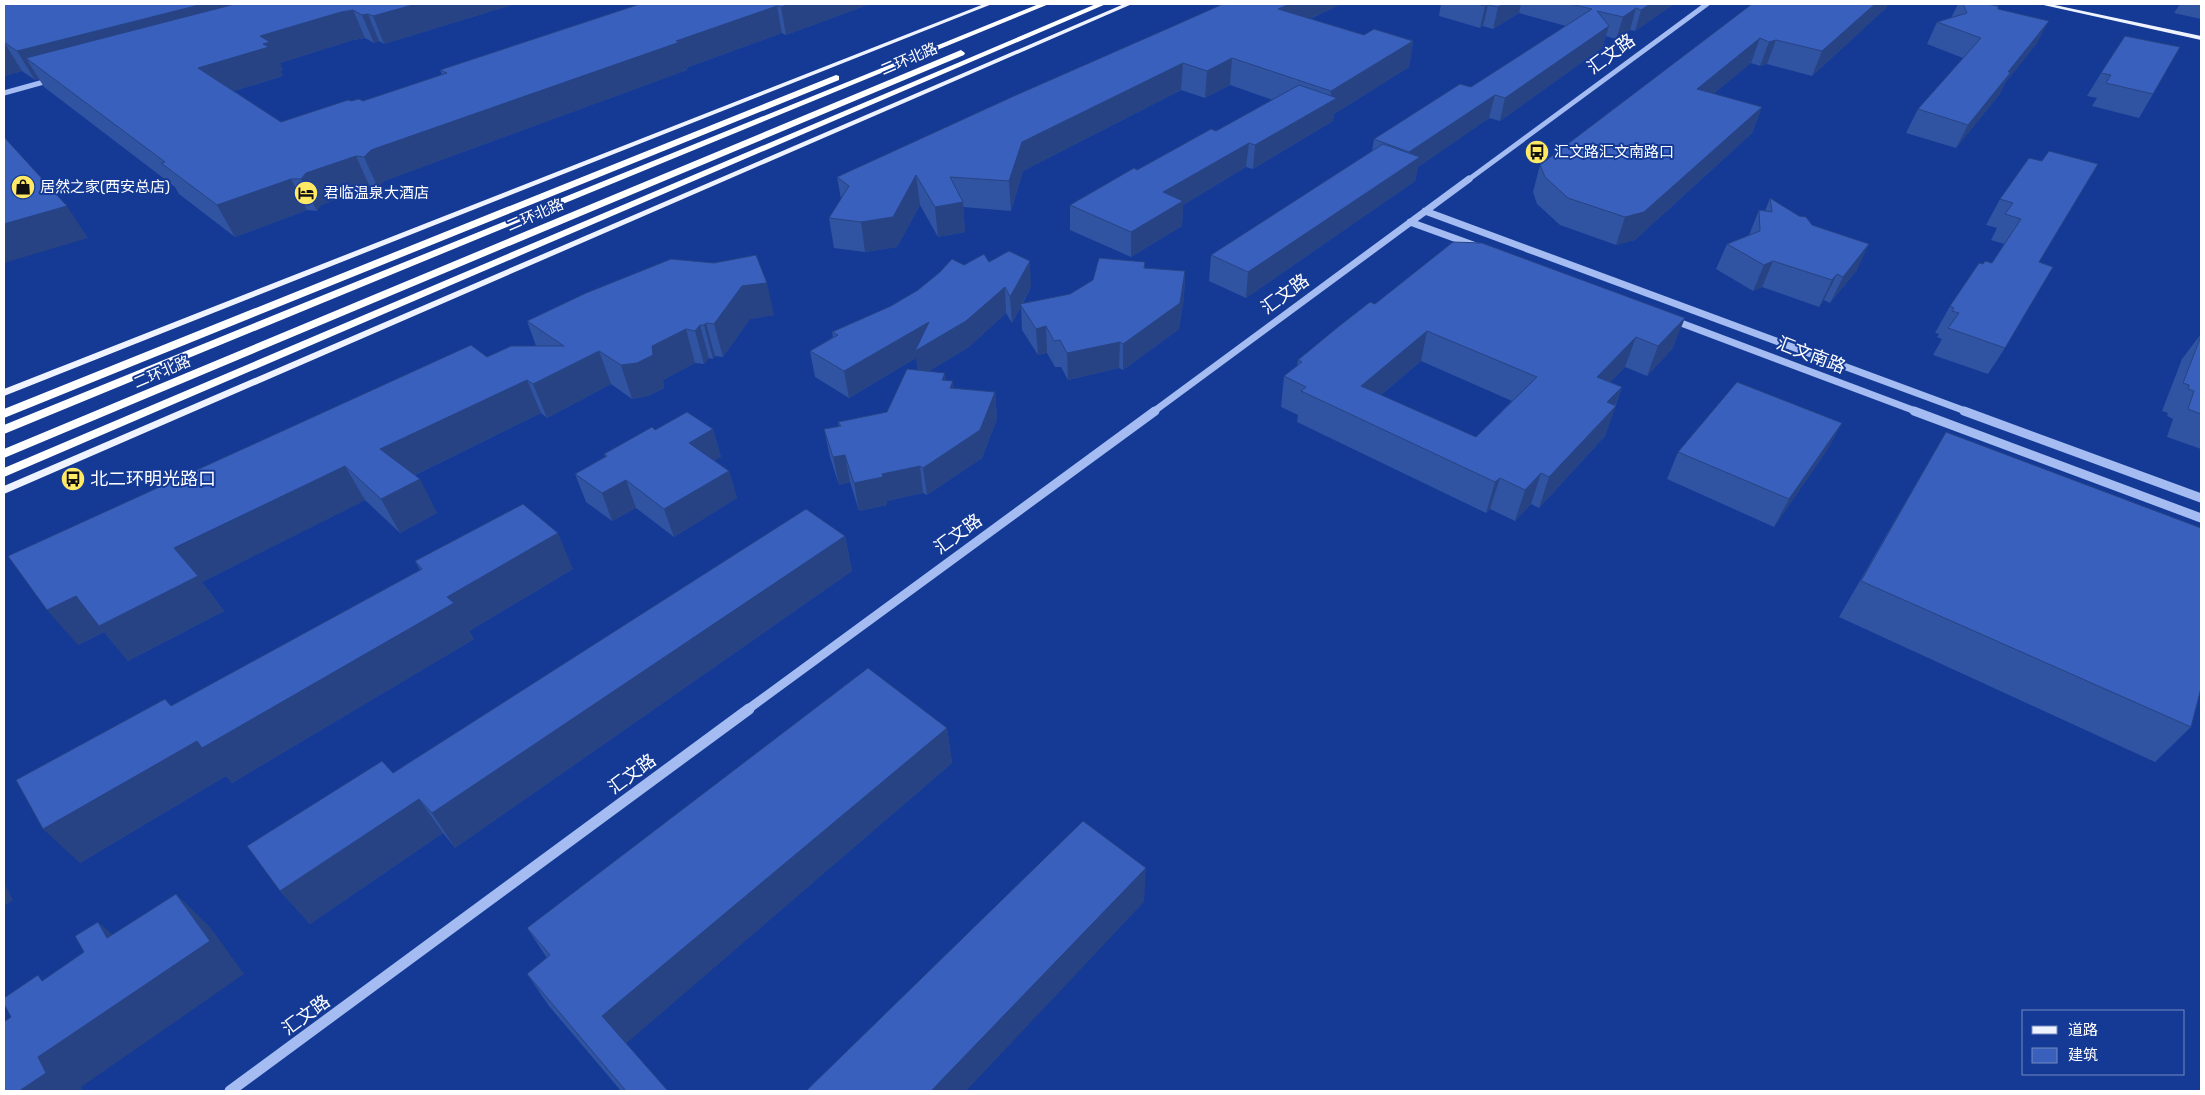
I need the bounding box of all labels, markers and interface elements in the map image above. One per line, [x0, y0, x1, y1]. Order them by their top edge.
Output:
street label: 汇文路 [1583, 29, 1639, 79]
street label: 二环北路 [878, 39, 940, 79]
bus stop icon: 汇文路汇文南路口 [1524, 139, 1550, 165]
place label: 汇文路汇文南路口 [1554, 143, 1674, 161]
shop icon: 居然之家(西安总店) [10, 174, 36, 200]
place label: 居然之家(西安总店) [40, 178, 170, 196]
hotel icon: 君临温泉大酒店 [293, 180, 319, 206]
place label: 君临温泉大酒店 [324, 184, 429, 202]
street label: 二环北路 [504, 195, 566, 235]
street label: 汇文路 [1257, 269, 1313, 319]
street label: 汇文南路 [1773, 332, 1849, 378]
street label: 二环北路 [131, 352, 193, 392]
bus stop icon: 北二环明光路口 [60, 466, 86, 492]
place label: 北二环明光路口 [90, 468, 216, 490]
street label: 汇文路 [930, 509, 986, 559]
street label: 汇文路 [604, 749, 660, 799]
street label: 汇文路 [278, 990, 334, 1040]
legend [2022, 1010, 2185, 1075]
text: 道路 [2068, 1021, 2098, 1039]
text: 建筑 [2068, 1046, 2098, 1064]

